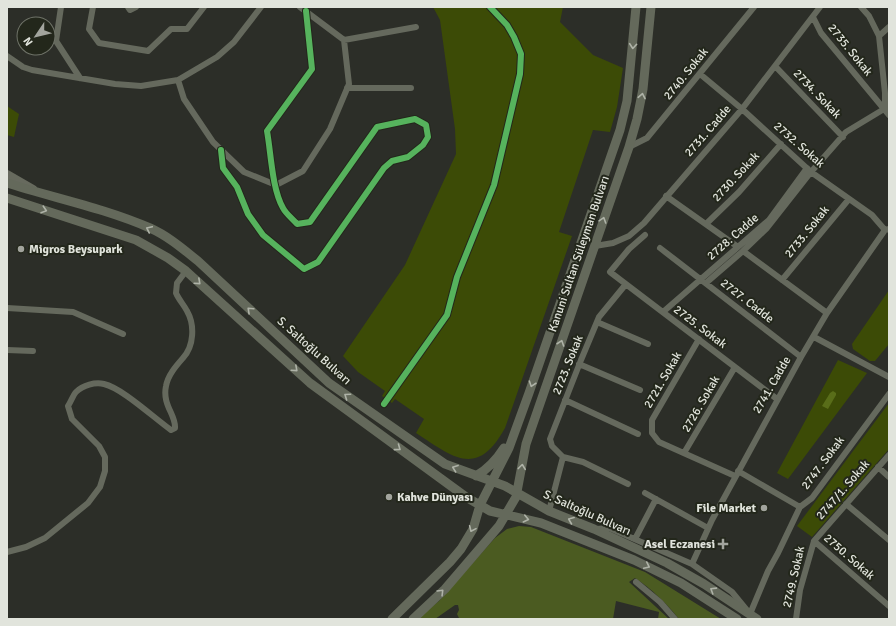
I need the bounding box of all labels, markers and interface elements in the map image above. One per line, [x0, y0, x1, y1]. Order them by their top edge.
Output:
north arrow [16, 16, 56, 56]
street label: 2735. Sokak [824, 21, 876, 79]
text: N [21, 35, 36, 48]
one-way arrow [629, 43, 638, 49]
street label: 2740. Sokak [660, 45, 712, 103]
street label: 2734. Sokak [790, 66, 844, 122]
one-way arrow [637, 93, 645, 99]
street label: 2731. Cadde [681, 102, 735, 160]
street label: 2732. Sokak [770, 119, 828, 171]
street label: 2730. Sokak [709, 149, 763, 205]
street label: Kanuni Sultan Süleyman Bulvarı [545, 174, 613, 334]
street label: 2733. Sokak [781, 203, 833, 261]
one-way arrow [40, 205, 47, 214]
street label: 2728. Cadde [704, 210, 762, 264]
one-way arrow [599, 217, 607, 224]
one-way arrow [146, 226, 154, 234]
place label: Migros Beysupark [29, 242, 123, 257]
marker: Migros Beysupark [16, 244, 26, 254]
street label: 2727. Cadde [717, 275, 777, 327]
one-way arrow [194, 277, 201, 284]
street label: 2725. Sokak [670, 302, 730, 352]
one-way arrow [247, 307, 255, 315]
street label: S. Saltoğlu Bulvarı [274, 314, 354, 388]
street label: 2723. Sokak [549, 333, 587, 397]
one-way arrow [556, 339, 565, 346]
street label: 2721. Sokak [641, 349, 685, 411]
street label: 2741. Cadde [750, 354, 794, 416]
one-way arrow [290, 364, 297, 371]
street label: 2726. Sokak [679, 373, 723, 435]
one-way arrow [529, 380, 537, 387]
one-way arrow [344, 393, 351, 401]
street label: 2747. Sokak [798, 433, 848, 493]
one-way arrow [393, 443, 400, 450]
street label: 2747/1. Sokak [813, 457, 873, 523]
one-way arrow [451, 464, 458, 473]
one-way arrow [517, 464, 526, 470]
street label: S. Saltoğlu Bulvarı [541, 487, 633, 539]
place label: Kahve Dünyası [397, 490, 473, 505]
marker: Kahve Dünyası [384, 492, 394, 502]
place label: File Market [696, 501, 757, 516]
marker: File Market [759, 503, 769, 513]
one-way arrow [522, 514, 529, 523]
one-way arrow [568, 516, 575, 524]
one-way arrow [469, 524, 477, 532]
street label: 2750. Sokak [820, 531, 878, 583]
place label: Asel Eczanesi [644, 537, 715, 552]
marker: Asel Eczanesi [718, 539, 728, 549]
street label: 2749. Sokak [780, 545, 808, 609]
one-way arrow [642, 561, 650, 569]
one-way arrow [710, 587, 717, 594]
one-way arrow [437, 589, 444, 597]

